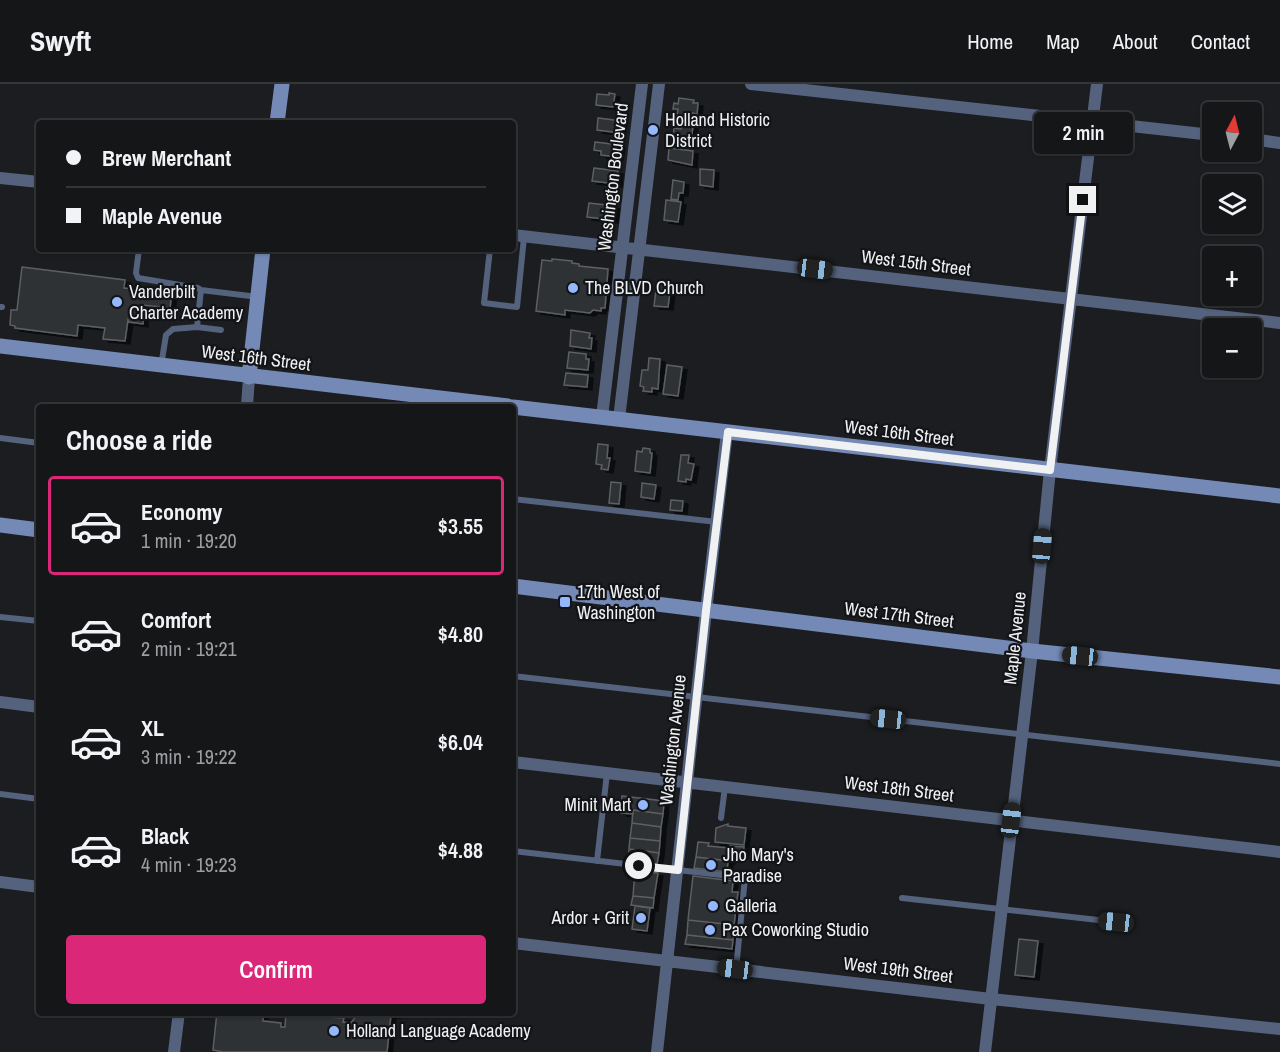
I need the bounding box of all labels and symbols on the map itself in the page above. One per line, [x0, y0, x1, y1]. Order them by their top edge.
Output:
street label: Washington Boulevard [591, 102, 634, 252]
north arrow [1202, 102, 1262, 162]
place label: Holland Historic District [665, 107, 770, 153]
callout: 2 min [1034, 113, 1132, 155]
marker: Holland Historic District [646, 123, 660, 137]
route end [1069, 186, 1096, 213]
street label: West 15th Street [860, 243, 972, 282]
car [796, 258, 834, 280]
place label: The BLVD Church [585, 275, 704, 300]
place label: Vanderbilt Charter Academy [129, 279, 244, 325]
marker: The BLVD Church [566, 281, 580, 295]
marker: Vanderbilt Charter Academy [110, 295, 124, 309]
street label: West 16th Street [200, 338, 312, 377]
street label: West 16th Street [843, 413, 955, 452]
car [1031, 527, 1053, 565]
place label: 17th West of Washington [577, 579, 661, 625]
street label: Maple Avenue [997, 590, 1032, 686]
marker: 17th West of Washington [558, 595, 572, 609]
street label: West 17th Street [843, 595, 955, 634]
car [1061, 645, 1099, 667]
street label: Washington Avenue [653, 673, 692, 807]
car [869, 708, 907, 730]
street label: West 18th Street [843, 769, 955, 808]
place label: Minit Mart [565, 792, 631, 817]
marker: Minit Mart [636, 798, 650, 812]
car [1000, 801, 1022, 839]
place label: Jho Mary's Paradise [723, 842, 794, 888]
route start [625, 852, 652, 879]
marker: Jho Mary's Paradise [704, 858, 718, 872]
place label: Galleria [725, 893, 777, 918]
marker: Galleria [706, 899, 720, 913]
place label: Ardor + Grit [550, 905, 629, 930]
marker: Ardor + Grit [634, 911, 648, 925]
car [1097, 911, 1135, 933]
place label: Pax Coworking Studio [722, 917, 869, 942]
marker: Pax Coworking Studio [703, 923, 717, 937]
street label: West 19th Street [842, 950, 954, 989]
car [716, 958, 754, 980]
place label: Holland Language Academy [346, 1018, 531, 1043]
marker: Holland Language Academy [327, 1024, 341, 1038]

